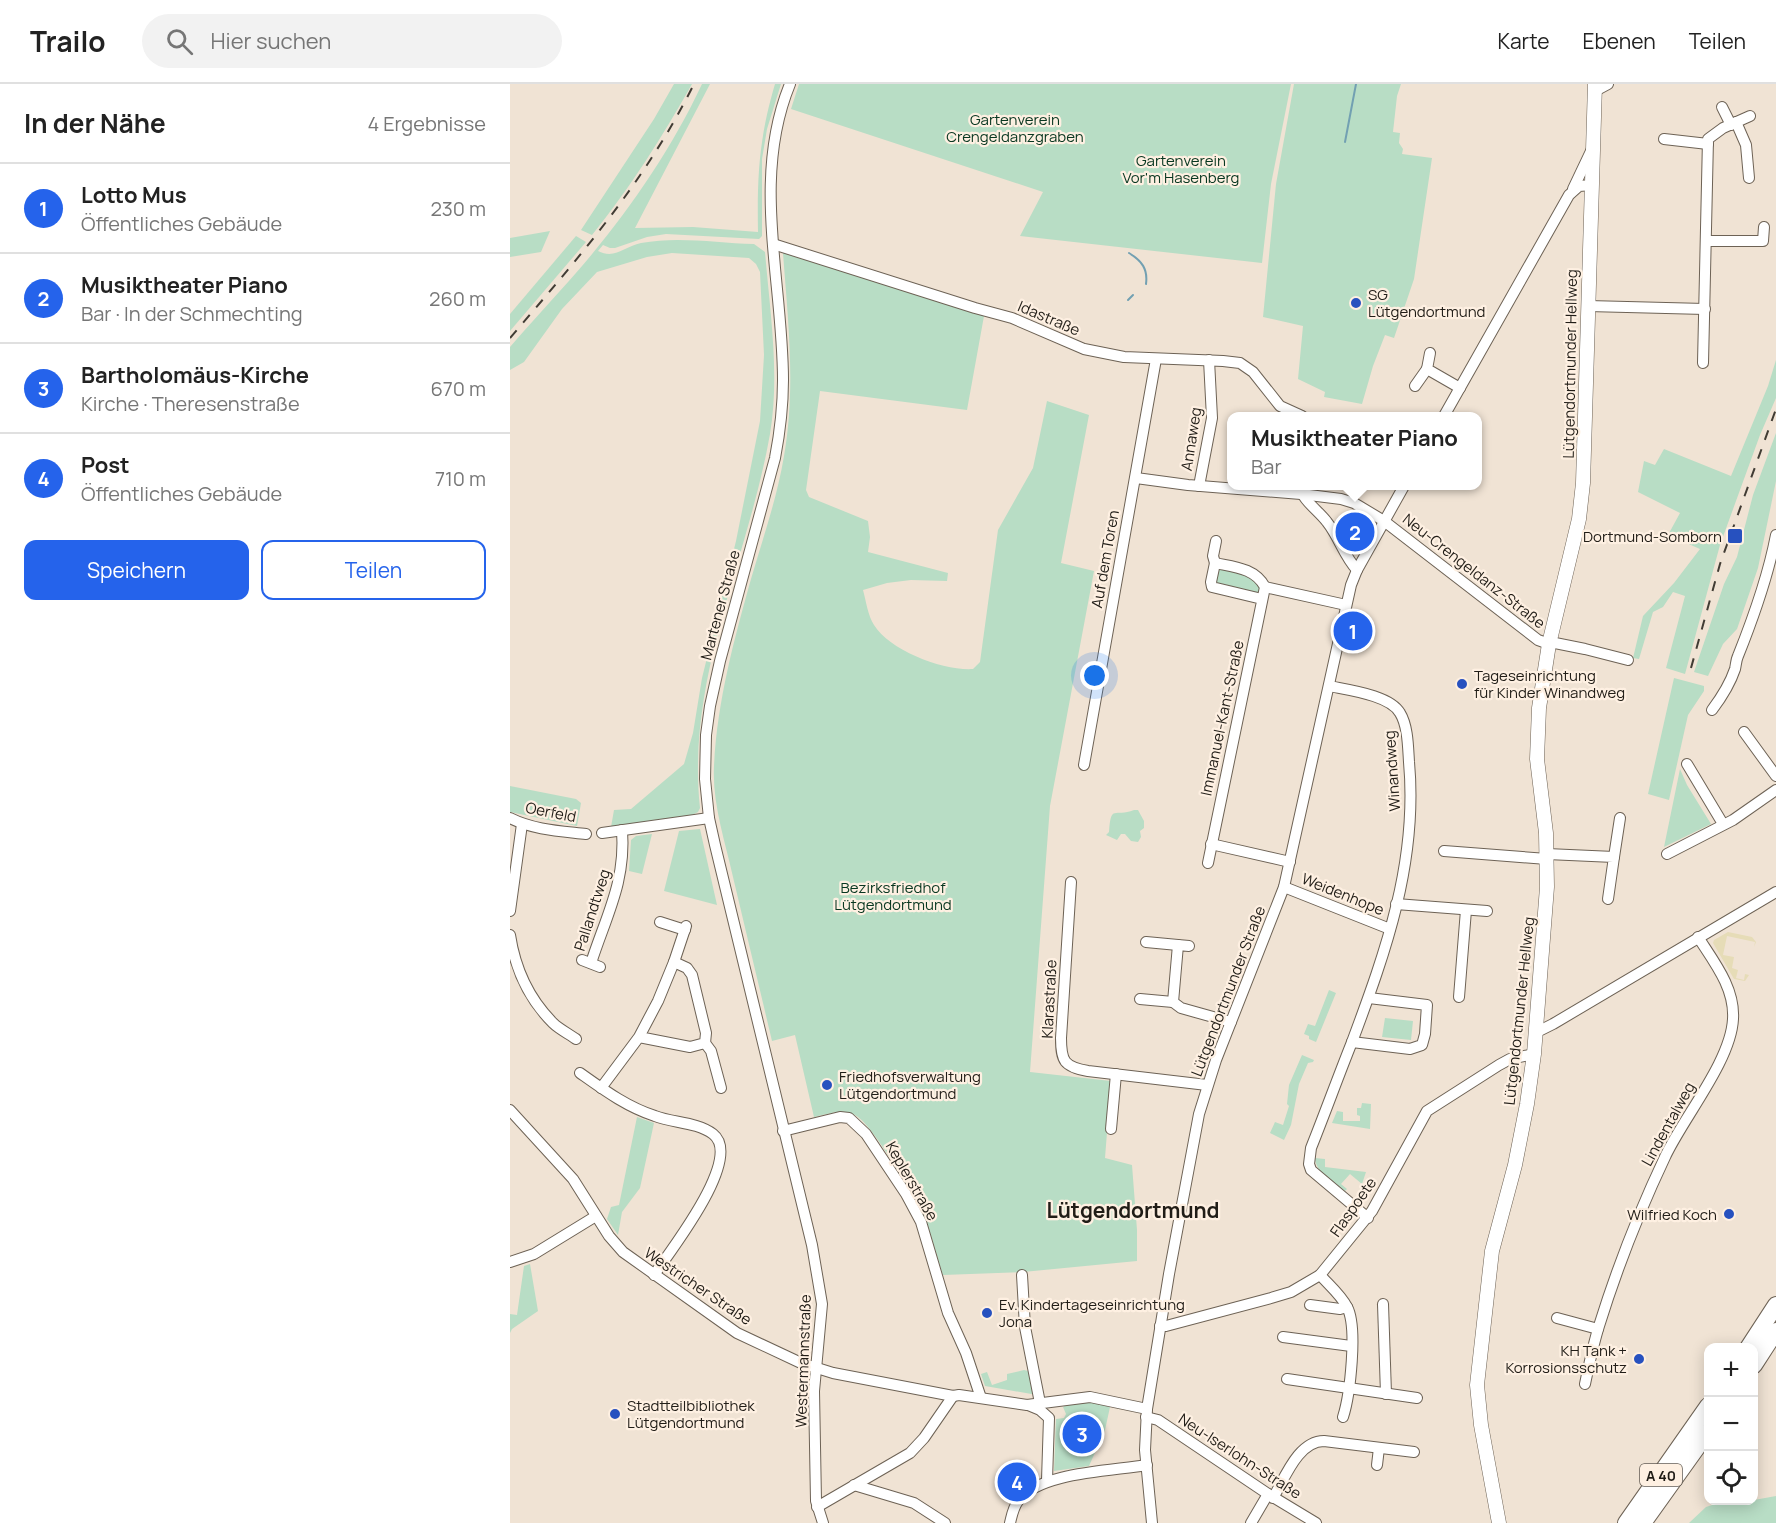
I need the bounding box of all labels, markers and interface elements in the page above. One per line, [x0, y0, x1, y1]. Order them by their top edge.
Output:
search box [142, 14, 562, 68]
text: Trailo [30, 22, 106, 60]
icon: search [163, 25, 196, 58]
text: Hier suchen [211, 26, 331, 56]
text: Karte [1497, 27, 1549, 55]
text: Ebenen [1582, 27, 1656, 55]
text: Teilen [1689, 27, 1746, 55]
text: In der Nähe [24, 105, 166, 141]
park label: Gartenverein Crengeldanzgraben [946, 109, 1084, 147]
text: 4 Ergebnisse [367, 110, 486, 137]
park label: Gartenverein Vor'm Hasenberg [1123, 150, 1239, 188]
text: Lotto Mus [81, 180, 187, 210]
text: 1 [39, 195, 48, 222]
text: 230 m [430, 195, 486, 222]
text: Öffentliches Gebäude [81, 210, 282, 237]
street label: Lütgendortmunder Hellweg [1558, 269, 1582, 459]
text: Musiktheater Piano [81, 270, 288, 300]
place label: SG Lütgendortmund [1368, 284, 1485, 322]
text: 2 [38, 285, 49, 312]
text: 260 m [429, 285, 486, 312]
street label: Idastraße [1015, 295, 1084, 341]
marker: SG Lütgendortmund [1349, 296, 1363, 310]
text: Bar · In der Schmechting [81, 300, 303, 327]
text: Bartholomäus-Kirche [81, 360, 309, 390]
text: 3 [38, 375, 49, 402]
text: 670 m [430, 375, 486, 402]
text: Kirche · Theresenstraße [81, 390, 300, 417]
street label: Annaweg [1176, 406, 1206, 472]
popup [1227, 412, 1482, 490]
text: Musiktheater Piano [1251, 423, 1458, 453]
text: Post [81, 450, 130, 480]
text: Bar [1251, 453, 1282, 480]
text: 4 [37, 465, 50, 492]
text: 710 m [435, 465, 486, 492]
text: Öffentliches Gebäude [81, 480, 282, 507]
street label: Auf dem Toren [1086, 508, 1124, 610]
street label: Neu-Crengeldanz-Straße [1398, 509, 1550, 633]
pin: 2 [1336, 510, 1374, 554]
place label: Dortmund-Somborn [1583, 526, 1722, 547]
marker: Dortmund-Somborn [1726, 527, 1744, 545]
button: Speichern [24, 540, 249, 600]
button: Teilen [261, 540, 486, 600]
street label: Martener Straße [695, 547, 745, 662]
pin: 1 [1334, 608, 1372, 654]
street label: Immanuel-Kant-Straße [1195, 638, 1249, 798]
your location [1080, 661, 1109, 690]
place label: Tageseinrichtung für Kinder Winandweg [1474, 665, 1625, 703]
marker: Tageseinrichtung für Kinder Winandweg [1455, 677, 1469, 691]
street label: Winandweg [1379, 730, 1405, 812]
street label: Oerfeld [524, 797, 578, 827]
street label: Pallandtweg [569, 866, 615, 954]
street label: Weidenhope [1299, 868, 1388, 920]
park label: Bezirksfriedhof Lütgendortmund [834, 877, 952, 915]
street label: Lütgendortmunder Straße [1186, 903, 1270, 1079]
street label: Lütgendortmunder Hellweg [1499, 916, 1539, 1106]
street label: Klarastraße [1036, 959, 1062, 1039]
place label: Friedhofsverwaltung Lütgendortmund [839, 1066, 981, 1104]
marker: Friedhofsverwaltung Lütgendortmund [820, 1078, 834, 1092]
street label: Lindentalweg [1636, 1078, 1700, 1170]
street label: Keplerstraße [881, 1138, 943, 1225]
street label: Flaspoete [1325, 1173, 1381, 1241]
district label: Lütgendortmund [1047, 1196, 1220, 1224]
place label: Wilfried Koch [1627, 1204, 1717, 1225]
marker: Wilfried Koch [1722, 1207, 1736, 1221]
street label: Westricher Straße [640, 1242, 756, 1330]
street label: Westermannstraße [790, 1294, 816, 1428]
place label: Ev. Kindertageseinrichtung Jona [999, 1294, 1185, 1332]
marker: Ev. Kindertageseinrichtung Jona [980, 1306, 994, 1320]
place label: KH Tank + Korrosionsschutz [1505, 1340, 1627, 1378]
map controls [1704, 1343, 1758, 1505]
button: + [1704, 1343, 1758, 1397]
marker: KH Tank + Korrosionsschutz [1632, 1352, 1646, 1366]
place label: Stadtteilbibliothek Lütgendortmund [627, 1395, 755, 1433]
button: − [1704, 1397, 1758, 1451]
marker: Stadtteilbibliothek Lütgendortmund [608, 1407, 622, 1421]
street label: Neu-Iserlohn-Straße [1174, 1408, 1306, 1504]
pin: 3 [1062, 1412, 1102, 1456]
button: locate [1704, 1451, 1758, 1505]
pin: 4 [998, 1460, 1036, 1504]
road number: A 40 [1640, 1464, 1682, 1486]

